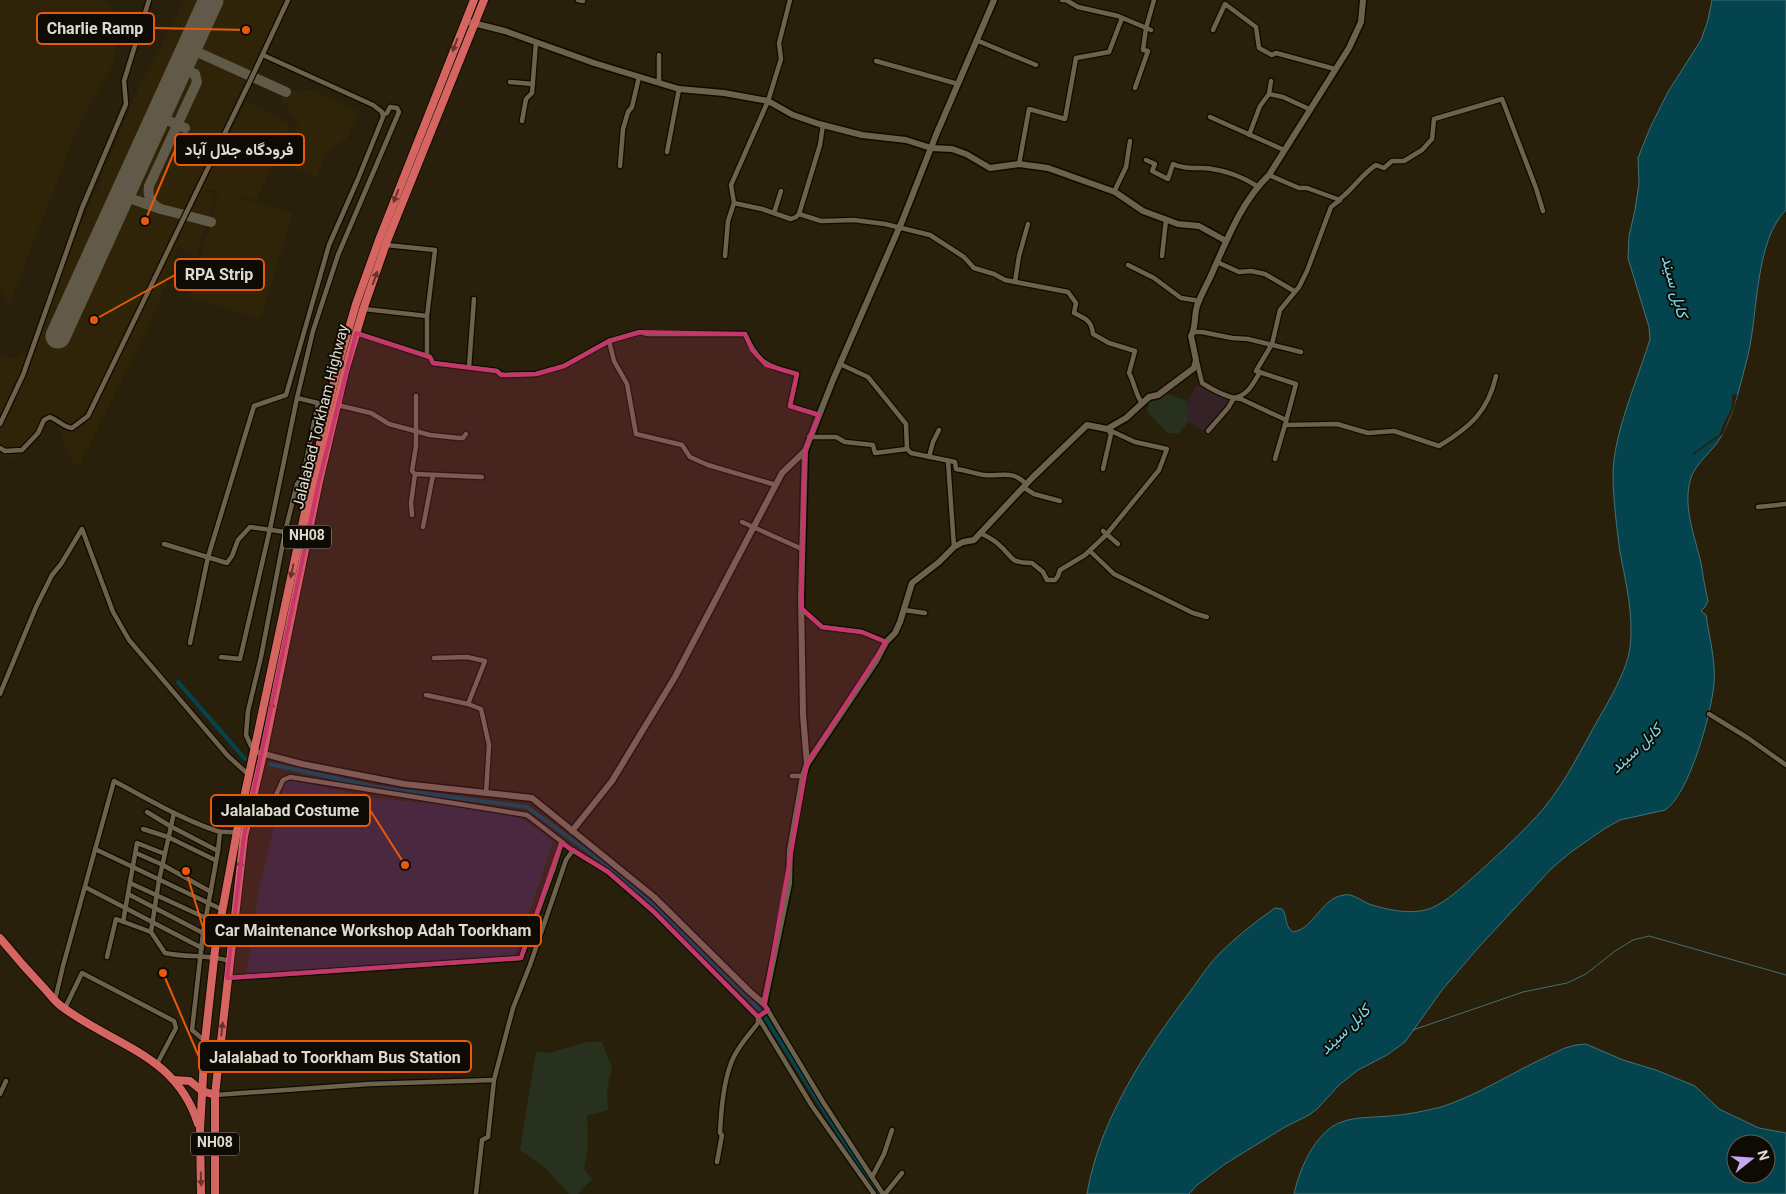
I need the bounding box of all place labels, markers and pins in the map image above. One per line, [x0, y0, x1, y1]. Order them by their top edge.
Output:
callout: Charlie Ramp [37, 13, 154, 44]
callout: فرودگاه جلال آباد [175, 134, 304, 165]
callout: RPA Strip [175, 259, 264, 290]
callout: Jalalabad Costume [211, 795, 370, 826]
callout: Car Maintenance Workshop Adah Toorkham [204, 915, 541, 946]
callout: Jalalabad to Toorkham Bus Station [199, 1041, 471, 1072]

